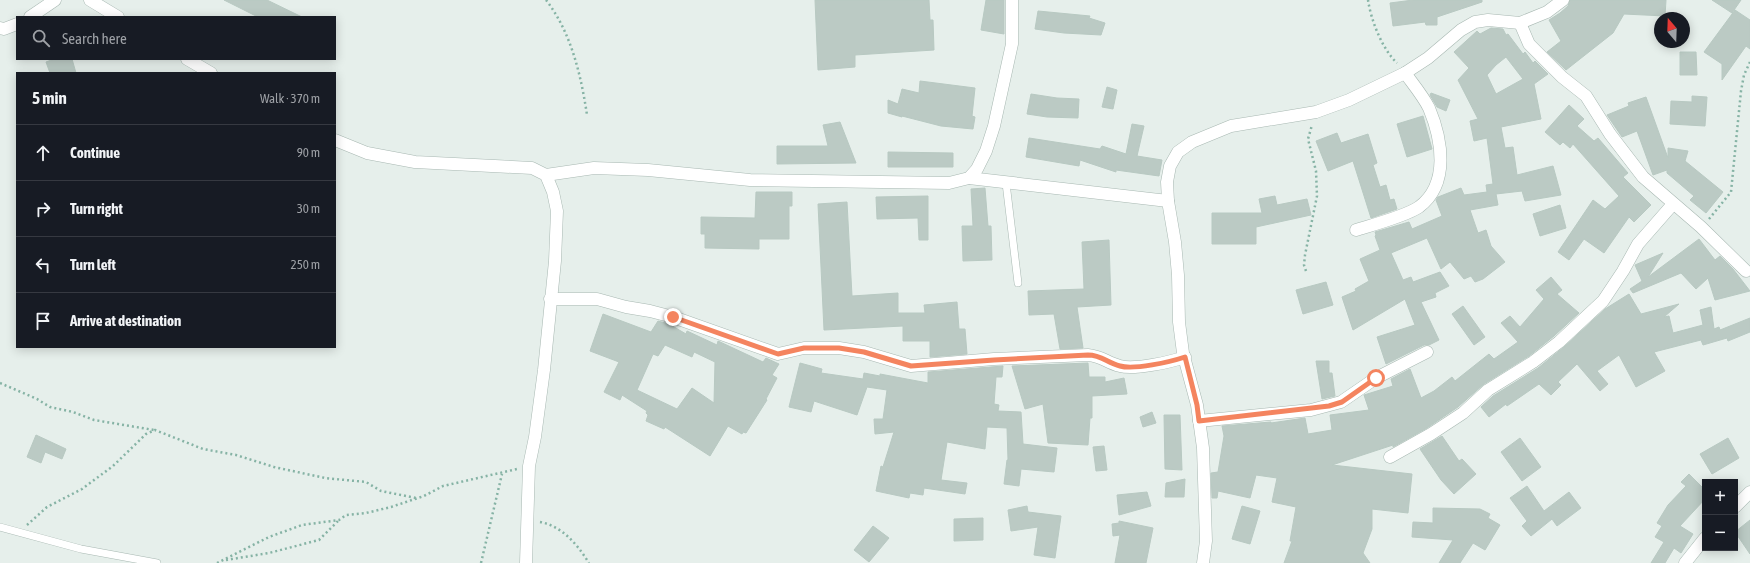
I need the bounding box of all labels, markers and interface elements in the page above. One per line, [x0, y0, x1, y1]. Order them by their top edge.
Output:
north arrow [1654, 12, 1690, 48]
search box [16, 16, 336, 60]
icon: search [30, 27, 52, 49]
text: Search here [62, 30, 127, 47]
text: 5 min [32, 88, 67, 108]
text: Walk · 370 m [260, 91, 320, 106]
icon: ahead [32, 142, 54, 164]
text: Continue [70, 144, 120, 161]
text: 90 m [297, 145, 320, 160]
icon: right [32, 198, 54, 220]
text: Turn right [70, 200, 123, 217]
text: 30 m [297, 201, 320, 216]
icon: left [32, 254, 54, 276]
text: Turn left [70, 256, 116, 273]
text: 250 m [291, 257, 320, 272]
route end [664, 308, 682, 326]
icon: arrive [32, 310, 54, 332]
text: Arrive at destination [70, 312, 181, 329]
route start [1367, 369, 1385, 387]
map controls [1702, 479, 1738, 551]
button: + [1702, 479, 1738, 515]
button: − [1702, 515, 1738, 551]

